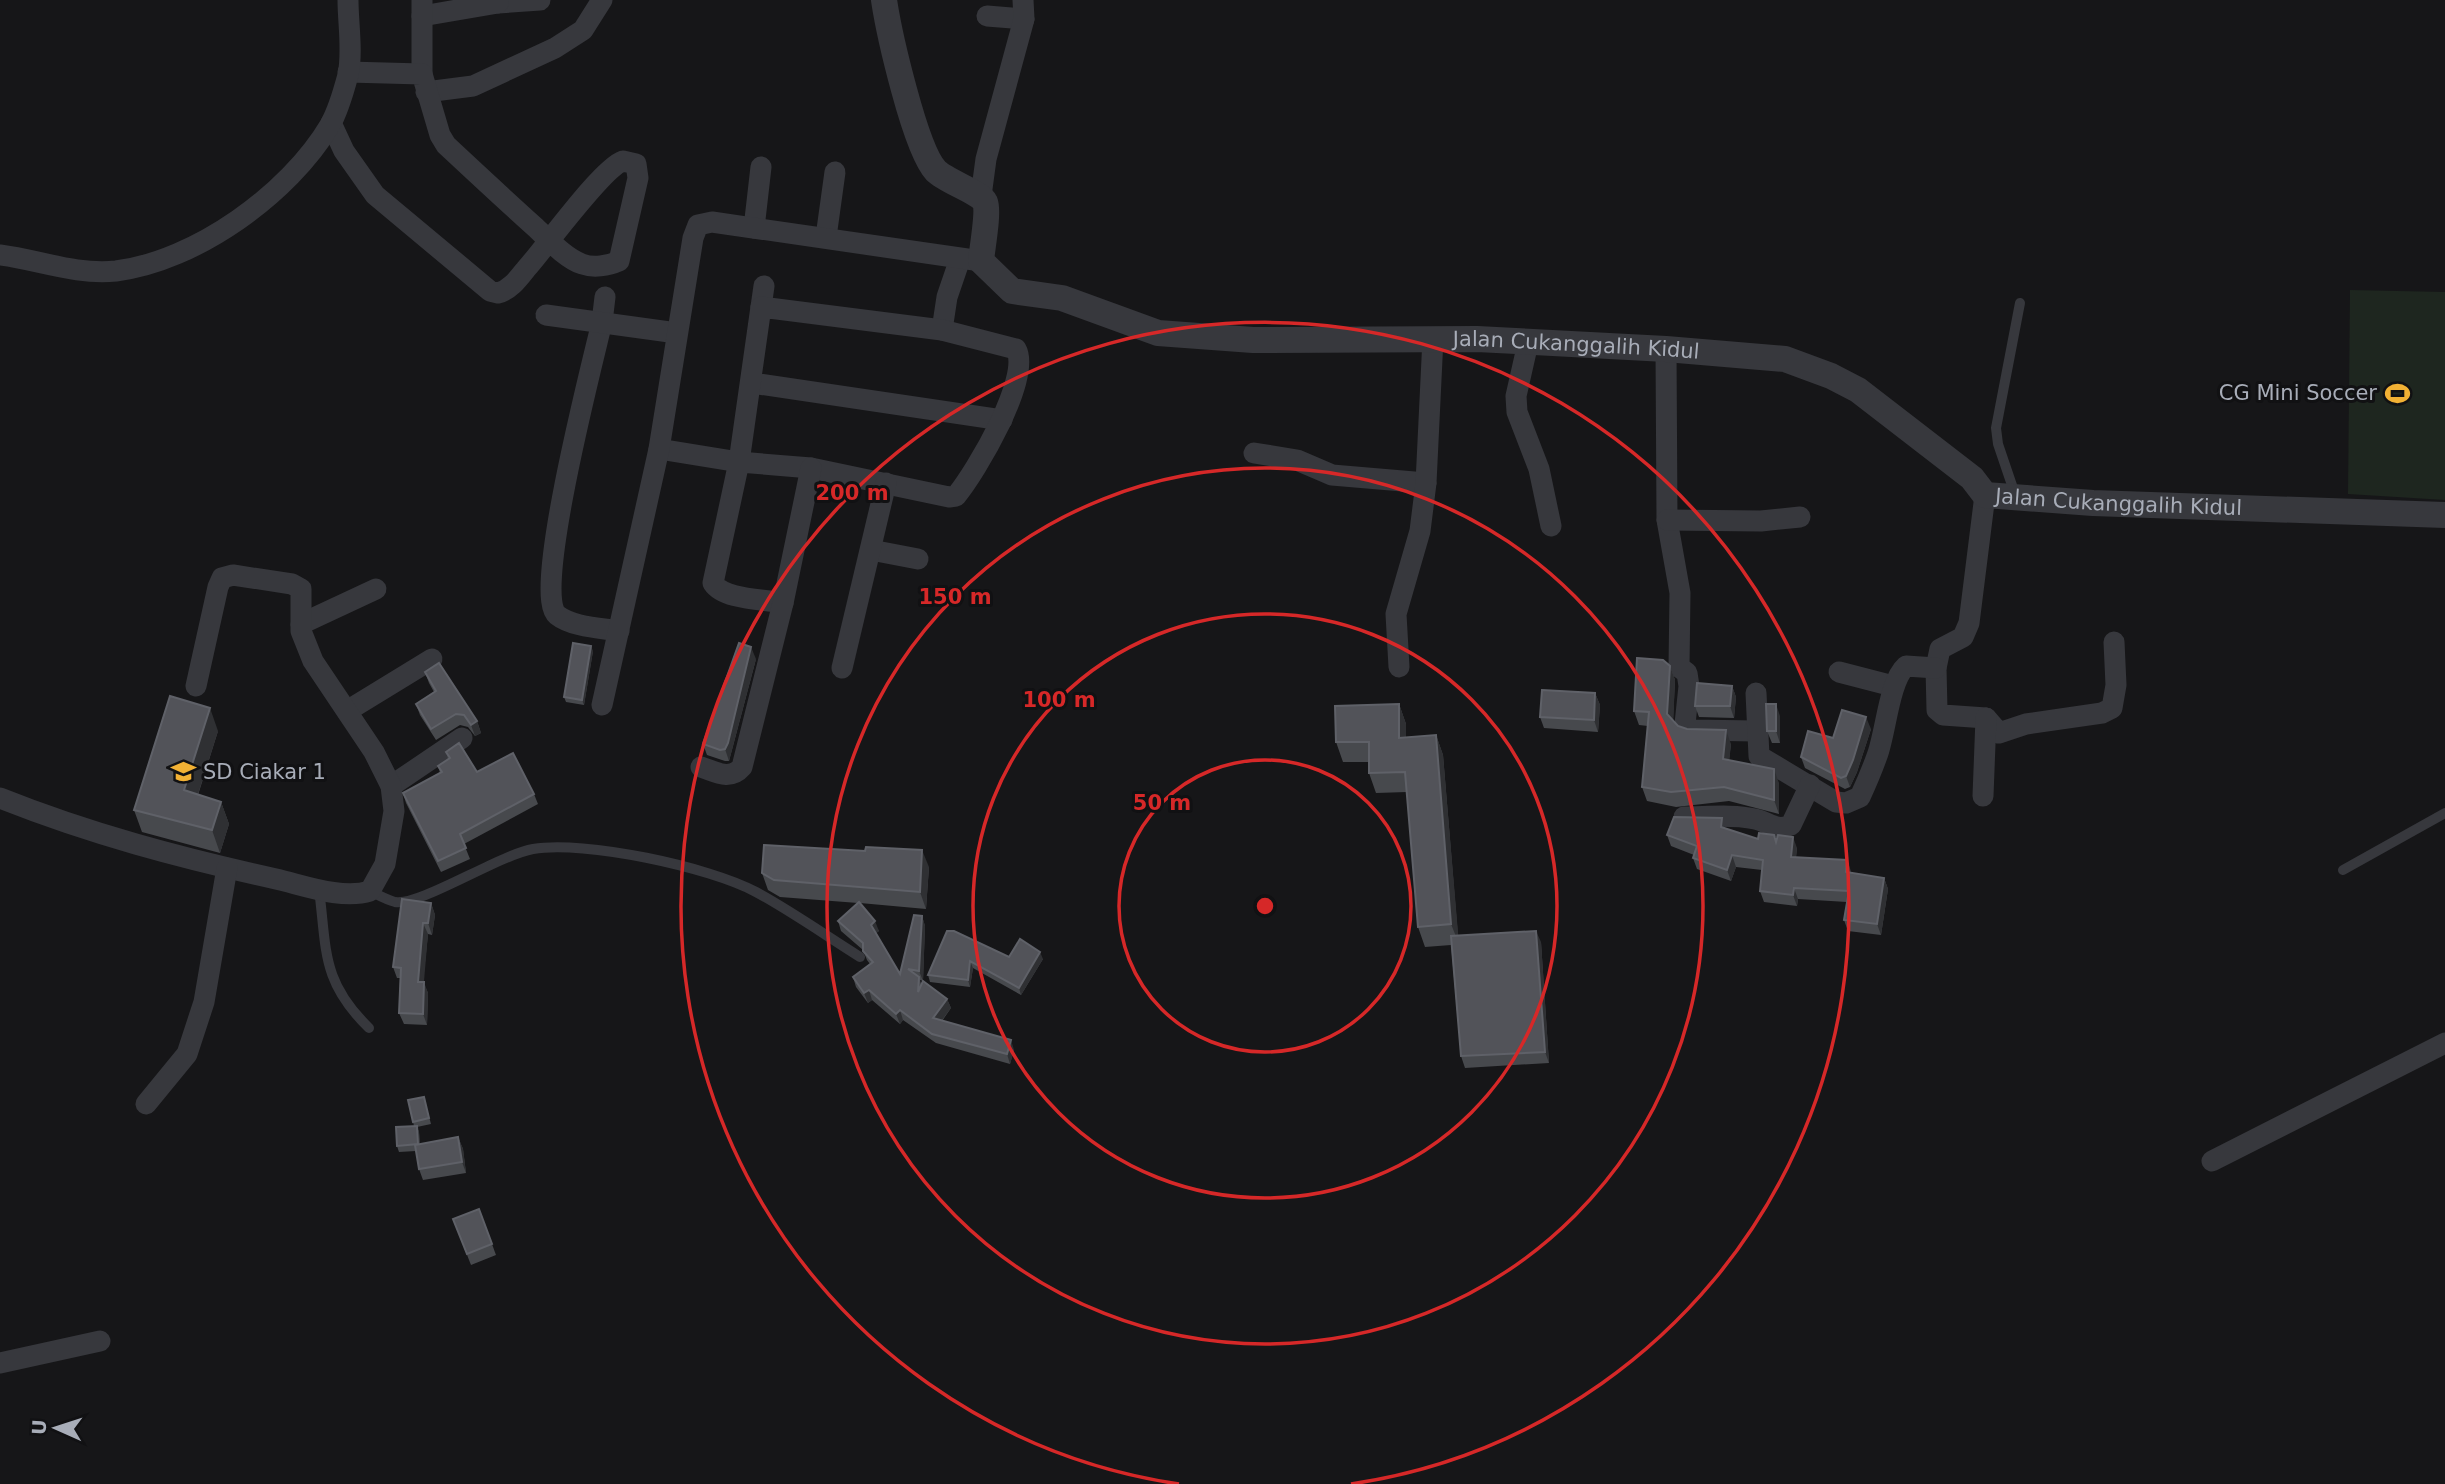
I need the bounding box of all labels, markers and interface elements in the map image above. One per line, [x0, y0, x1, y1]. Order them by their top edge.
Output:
street label: Jalan Cukanggalih Kidul [1451, 327, 1701, 364]
sports icon: CG Mini Soccer [2383, 379, 2411, 407]
place label: CG Mini Soccer [2219, 381, 2377, 405]
text: 200 m [815, 481, 889, 505]
street label: Jalan Cukanggalih Kidul [1992, 484, 2242, 520]
text: 150 m [918, 585, 992, 609]
text: 100 m [1022, 688, 1096, 712]
school or university icon: SD Ciakar 1 [169, 758, 197, 786]
place label: SD Ciakar 1 [203, 760, 326, 784]
text: 50 m [1133, 791, 1191, 815]
centre of rings [1253, 894, 1277, 918]
north arrow [21, 1393, 91, 1463]
text: U [28, 1419, 50, 1435]

